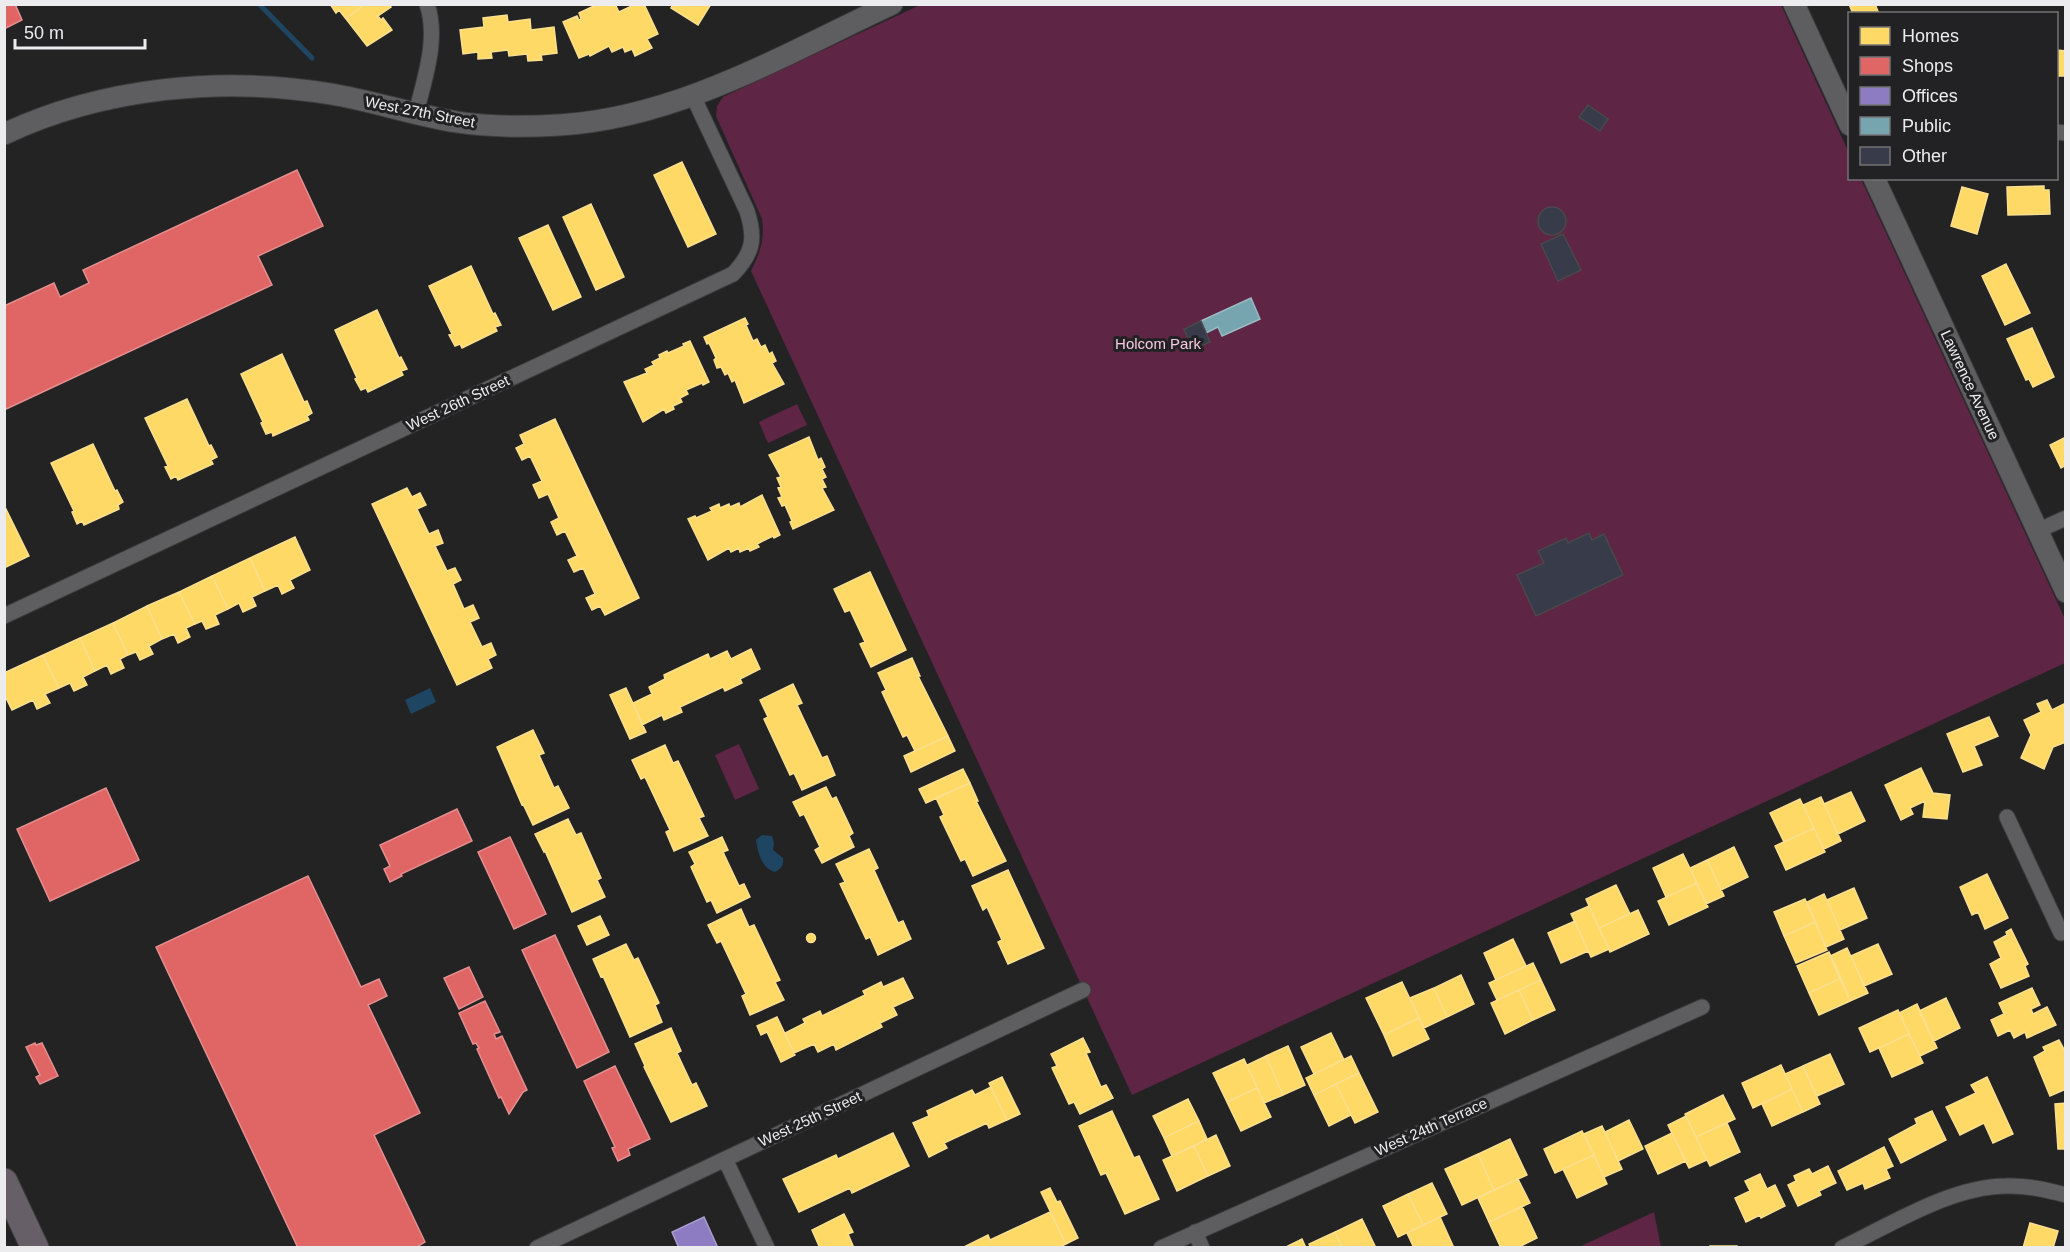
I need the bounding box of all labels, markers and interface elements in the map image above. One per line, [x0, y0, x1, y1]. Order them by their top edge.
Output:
scale bar [15, 12, 146, 50]
legend [1848, 12, 2058, 180]
text: 50 m [24, 23, 64, 43]
text: Homes [1902, 26, 1959, 46]
text: Shops [1902, 56, 1953, 76]
text: Offices [1902, 86, 1958, 106]
street label: West 27th Street [364, 93, 477, 131]
text: Public [1902, 116, 1951, 136]
text: Other [1902, 146, 1947, 166]
street label: Lawrence Avenue [1938, 327, 2003, 442]
park label: Holcom Park [1115, 335, 1201, 352]
street label: West 26th Street [404, 371, 513, 434]
street label: West 25th Street [756, 1087, 865, 1150]
street label: West 24th Terrace [1372, 1094, 1490, 1159]

